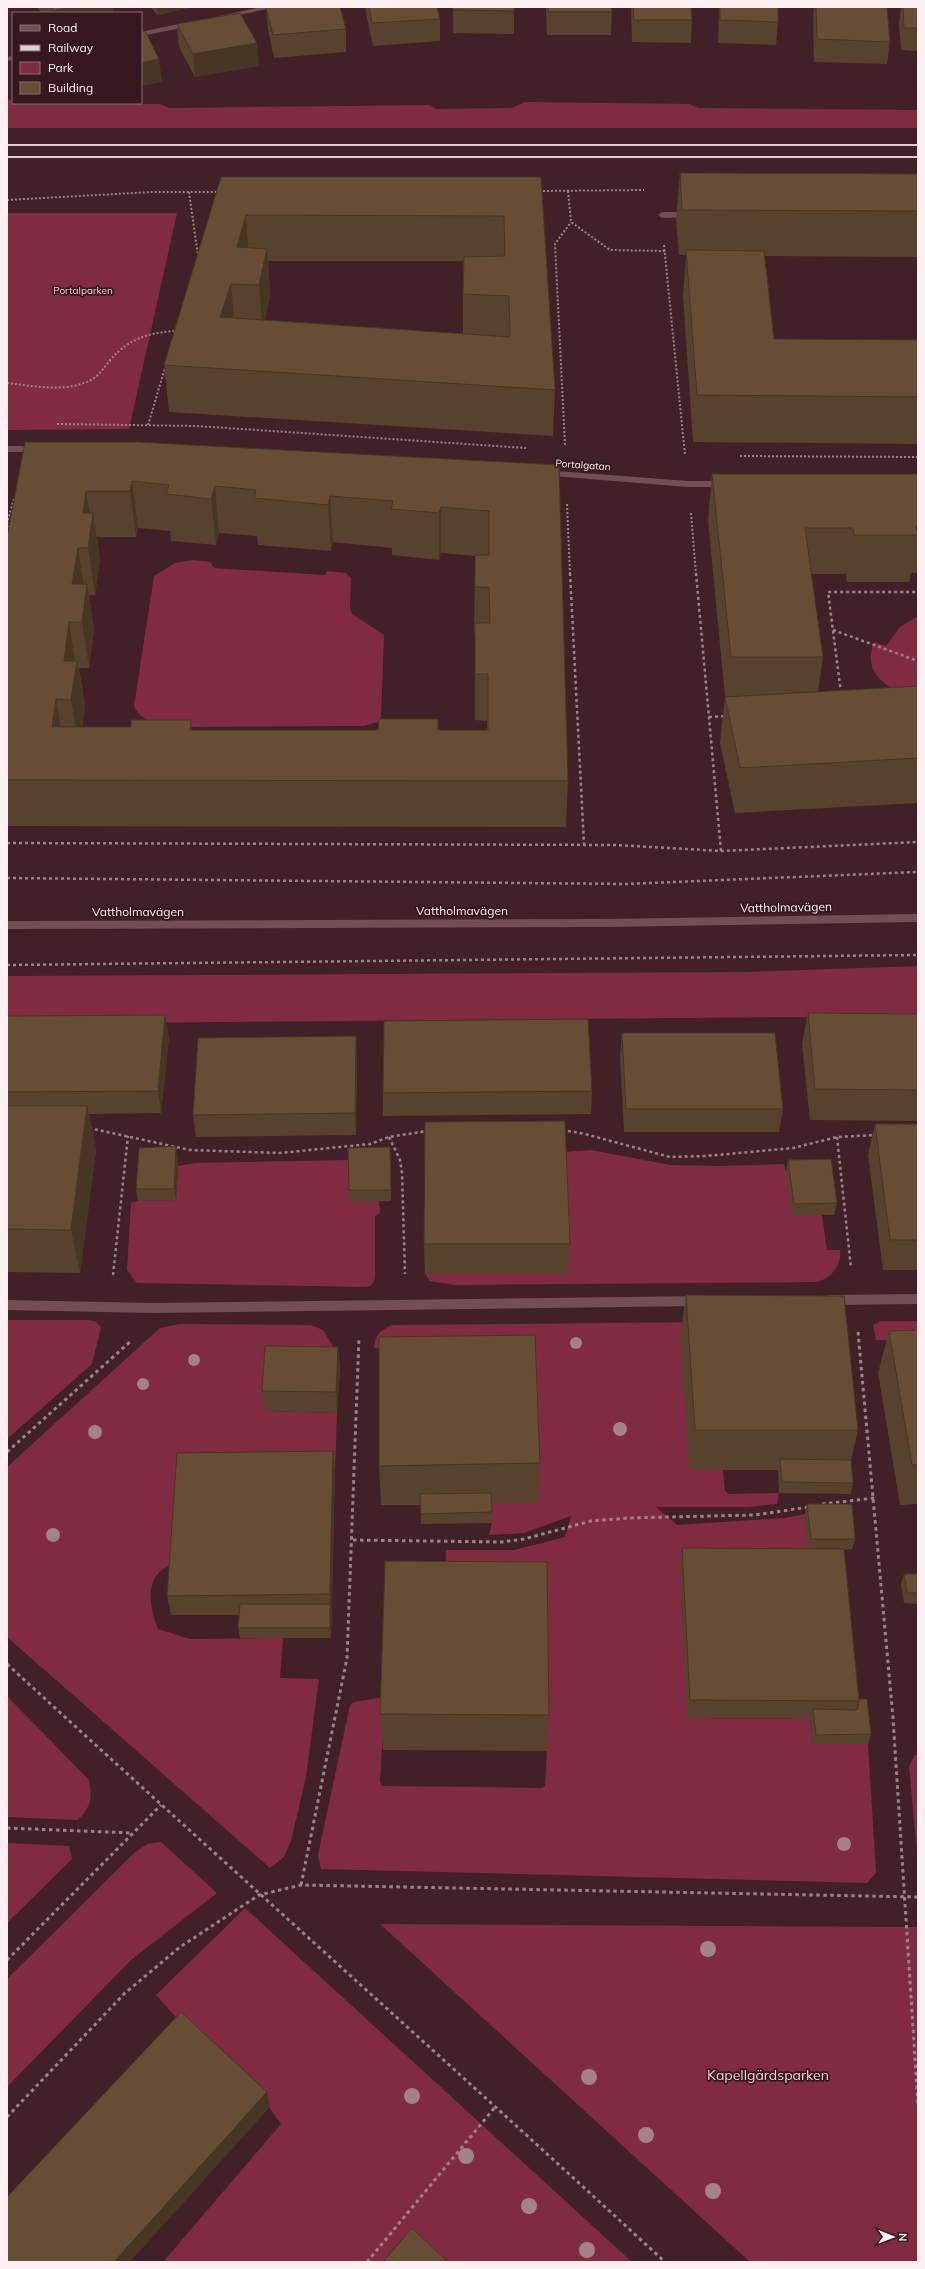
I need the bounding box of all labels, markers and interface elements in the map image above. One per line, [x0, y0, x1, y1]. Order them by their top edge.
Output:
legend [12, 12, 142, 104]
text: Road [48, 20, 77, 35]
text: Railway [48, 40, 94, 55]
text: Park [48, 60, 74, 75]
text: Building [48, 80, 93, 95]
park label: Portalparken [53, 284, 113, 297]
street label: Portalgatan [555, 457, 611, 473]
street label: Vattholmavägen [740, 899, 832, 915]
street label: Vattholmavägen [416, 903, 508, 918]
street label: Vattholmavägen [92, 904, 184, 919]
park label: Kapellgärdsparken [707, 2066, 829, 2084]
north arrow [873, 2217, 913, 2257]
text: N [896, 2233, 910, 2241]

